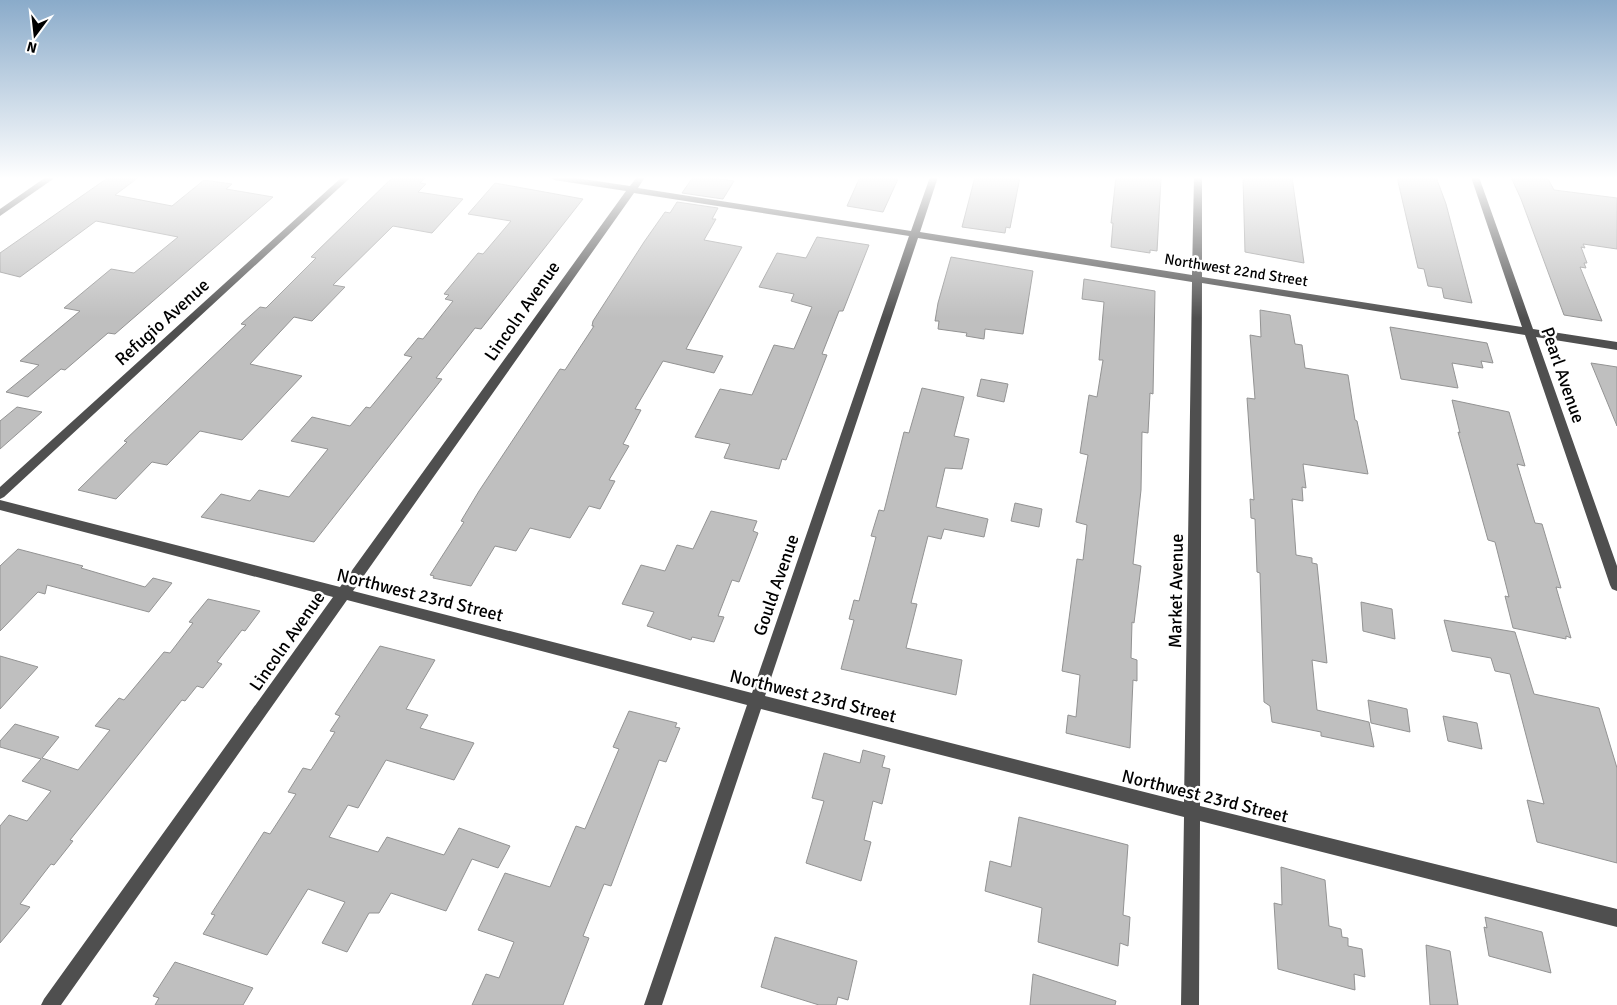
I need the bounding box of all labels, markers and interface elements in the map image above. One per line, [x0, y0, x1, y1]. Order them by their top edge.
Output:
north arrow [10, 10, 60, 60]
text: N [25, 38, 39, 57]
street label: Northwest 22nd Street [1163, 250, 1309, 290]
street label: Lincoln Avenue [479, 257, 565, 365]
street label: Refugio Avenue [110, 274, 214, 370]
street label: Pearl Avenue [1536, 324, 1590, 426]
street label: Gould Avenue [748, 531, 804, 639]
street label: Market Avenue [1164, 534, 1188, 648]
street label: Northwest 23rd Street [335, 564, 505, 626]
street label: Lincoln Avenue [244, 587, 330, 695]
street label: Northwest 23rd Street [728, 665, 898, 727]
street label: Northwest 23rd Street [1120, 765, 1290, 827]

